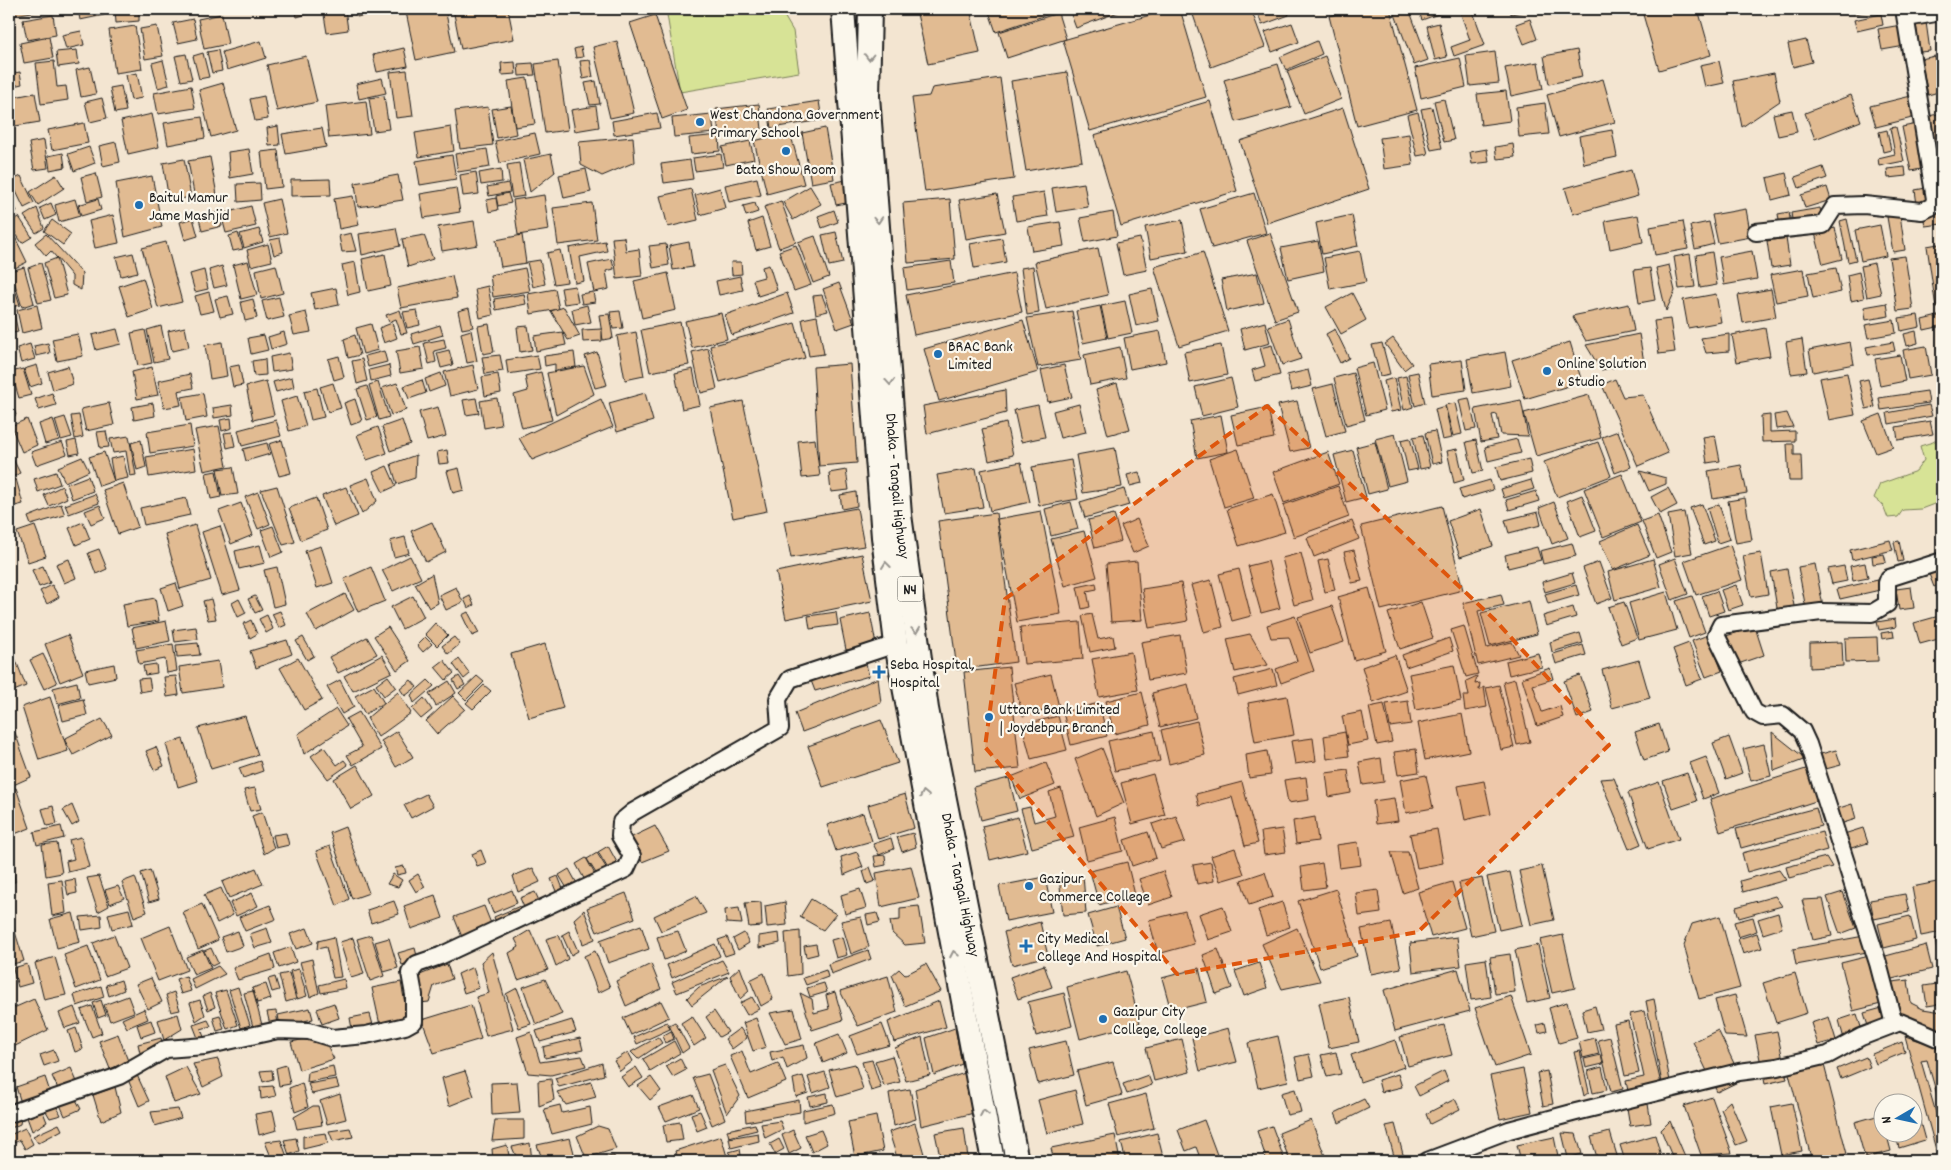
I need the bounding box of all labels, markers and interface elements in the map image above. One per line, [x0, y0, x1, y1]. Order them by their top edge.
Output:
one-way arrow [864, 54, 874, 62]
place label: West Chandona Government Primary School [710, 104, 880, 145]
marker: West Chandona Government Primary School [694, 116, 706, 128]
marker: Bata Show Room [780, 145, 792, 157]
place label: Bata Show Room [736, 159, 836, 182]
place label: Baitul Mamur Jame Mashjid [149, 187, 230, 228]
marker: Baitul Mamur Jame Mashjid [133, 199, 145, 211]
one-way arrow [872, 216, 883, 224]
place label: BRAC Bank Limited [948, 336, 1013, 377]
marker: BRAC Bank Limited [932, 348, 944, 360]
place label: Online Solution & Studio [1557, 353, 1647, 394]
marker: Online Solution & Studio [1541, 365, 1553, 377]
one-way arrow [884, 378, 895, 386]
street label: Dhaka - Tangail Highway [878, 412, 915, 561]
one-way arrow [881, 560, 892, 568]
road number: N4 [898, 576, 922, 602]
one-way arrow [910, 626, 921, 634]
place label: Seba Hospital, Hospital [890, 654, 975, 695]
marker: Seba Hospital, Hospital [872, 665, 886, 679]
place label: Uttara Bank Limited | Joydebpur Branch [999, 699, 1120, 740]
marker: Uttara Bank Limited | Joydebpur Branch [983, 711, 995, 723]
one-way arrow [919, 790, 930, 798]
street label: Dhaka - Tangail Highway [934, 811, 985, 959]
place label: Gazipur Commerce College [1039, 868, 1150, 909]
marker: Gazipur Commerce College [1023, 880, 1035, 892]
place label: City Medical College And Hospital [1037, 928, 1161, 969]
marker: City Medical College And Hospital [1019, 939, 1033, 953]
one-way arrow [950, 949, 960, 958]
place label: Gazipur City College, College [1113, 1001, 1207, 1042]
marker: Gazipur City College, College [1097, 1013, 1109, 1025]
north arrow [1874, 1092, 1924, 1142]
one-way arrow [980, 1109, 990, 1118]
text: N [1877, 1115, 1898, 1125]

